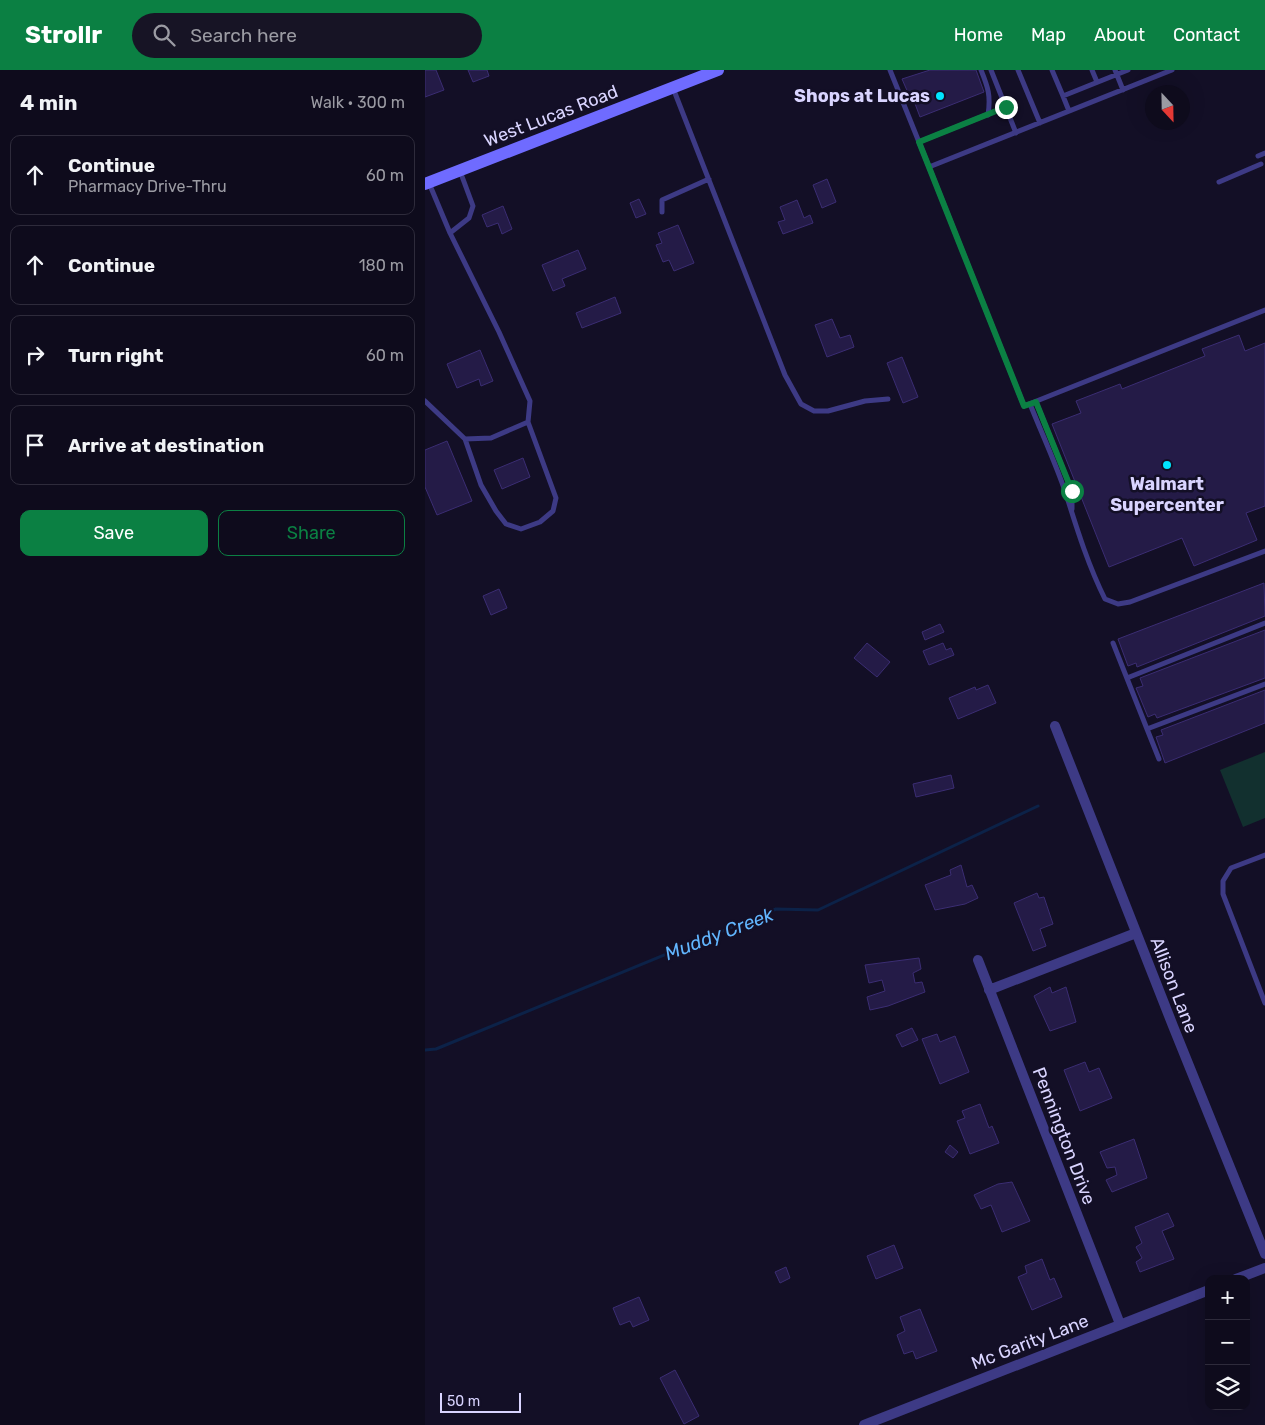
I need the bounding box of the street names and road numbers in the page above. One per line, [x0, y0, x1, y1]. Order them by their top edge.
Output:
street label: West Lucas Road [481, 80, 621, 152]
street label: Allison Lane [1146, 934, 1202, 1036]
street label: Pennington Drive [1028, 1064, 1100, 1208]
street label: Mc Garity Lane [968, 1310, 1092, 1374]

